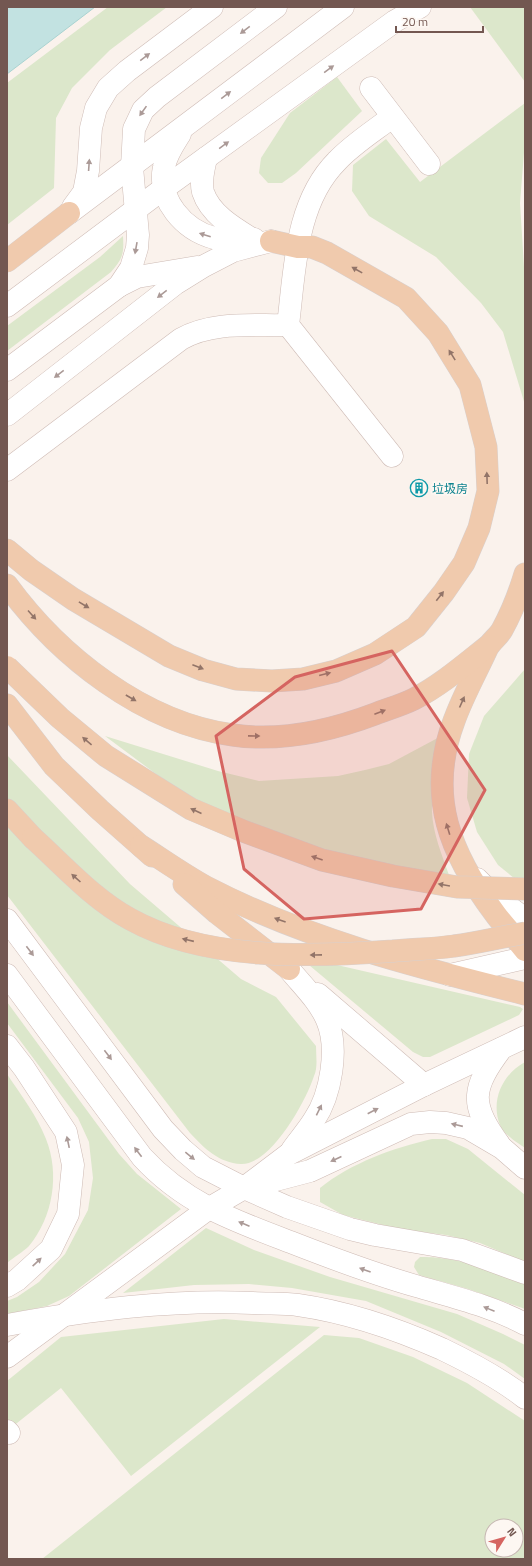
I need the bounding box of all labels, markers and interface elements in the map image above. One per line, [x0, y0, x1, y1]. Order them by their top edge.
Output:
scale bar [396, 8, 483, 34]
text: 20 m [402, 12, 428, 31]
one-way arrow [239, 26, 250, 35]
one-way arrow [140, 53, 151, 61]
one-way arrow [324, 65, 334, 73]
one-way arrow [221, 91, 232, 100]
one-way arrow [139, 106, 147, 117]
one-way arrow [218, 141, 229, 149]
one-way arrow [85, 159, 92, 171]
one-way arrow [199, 232, 211, 238]
one-way arrow [133, 242, 139, 255]
one-way arrow [351, 266, 363, 273]
one-way arrow [156, 290, 167, 299]
one-way arrow [449, 349, 456, 361]
one-way arrow [54, 370, 65, 379]
one-way arrow [484, 472, 491, 484]
building icon: 垃圾房 [409, 478, 429, 498]
place label: 垃圾房 [432, 479, 468, 498]
one-way arrow [436, 591, 445, 602]
one-way arrow [78, 602, 90, 609]
one-way arrow [28, 609, 37, 620]
one-way arrow [192, 665, 204, 671]
one-way arrow [319, 670, 331, 676]
one-way arrow [125, 694, 137, 701]
one-way arrow [459, 697, 465, 708]
one-way arrow [375, 708, 387, 714]
one-way arrow [248, 732, 260, 739]
one-way arrow [82, 736, 93, 745]
one-way arrow [190, 808, 202, 814]
one-way arrow [445, 822, 451, 834]
one-way arrow [311, 855, 323, 861]
one-way arrow [71, 873, 81, 882]
one-way arrow [438, 882, 450, 888]
one-way arrow [274, 917, 286, 923]
one-way arrow [181, 937, 194, 943]
one-way arrow [26, 945, 34, 956]
one-way arrow [310, 952, 322, 959]
one-way arrow [104, 1050, 112, 1060]
one-way arrow [316, 1105, 322, 1116]
one-way arrow [367, 1108, 379, 1114]
one-way arrow [451, 1122, 463, 1128]
one-way arrow [64, 1136, 70, 1149]
one-way arrow [134, 1146, 142, 1157]
one-way arrow [184, 1151, 195, 1160]
one-way arrow [330, 1156, 341, 1162]
one-way arrow [237, 1220, 249, 1226]
one-way arrow [32, 1257, 42, 1266]
one-way arrow [359, 1267, 371, 1273]
one-way arrow [484, 1306, 495, 1312]
north arrow [484, 1518, 524, 1558]
text: N [503, 1524, 521, 1540]

